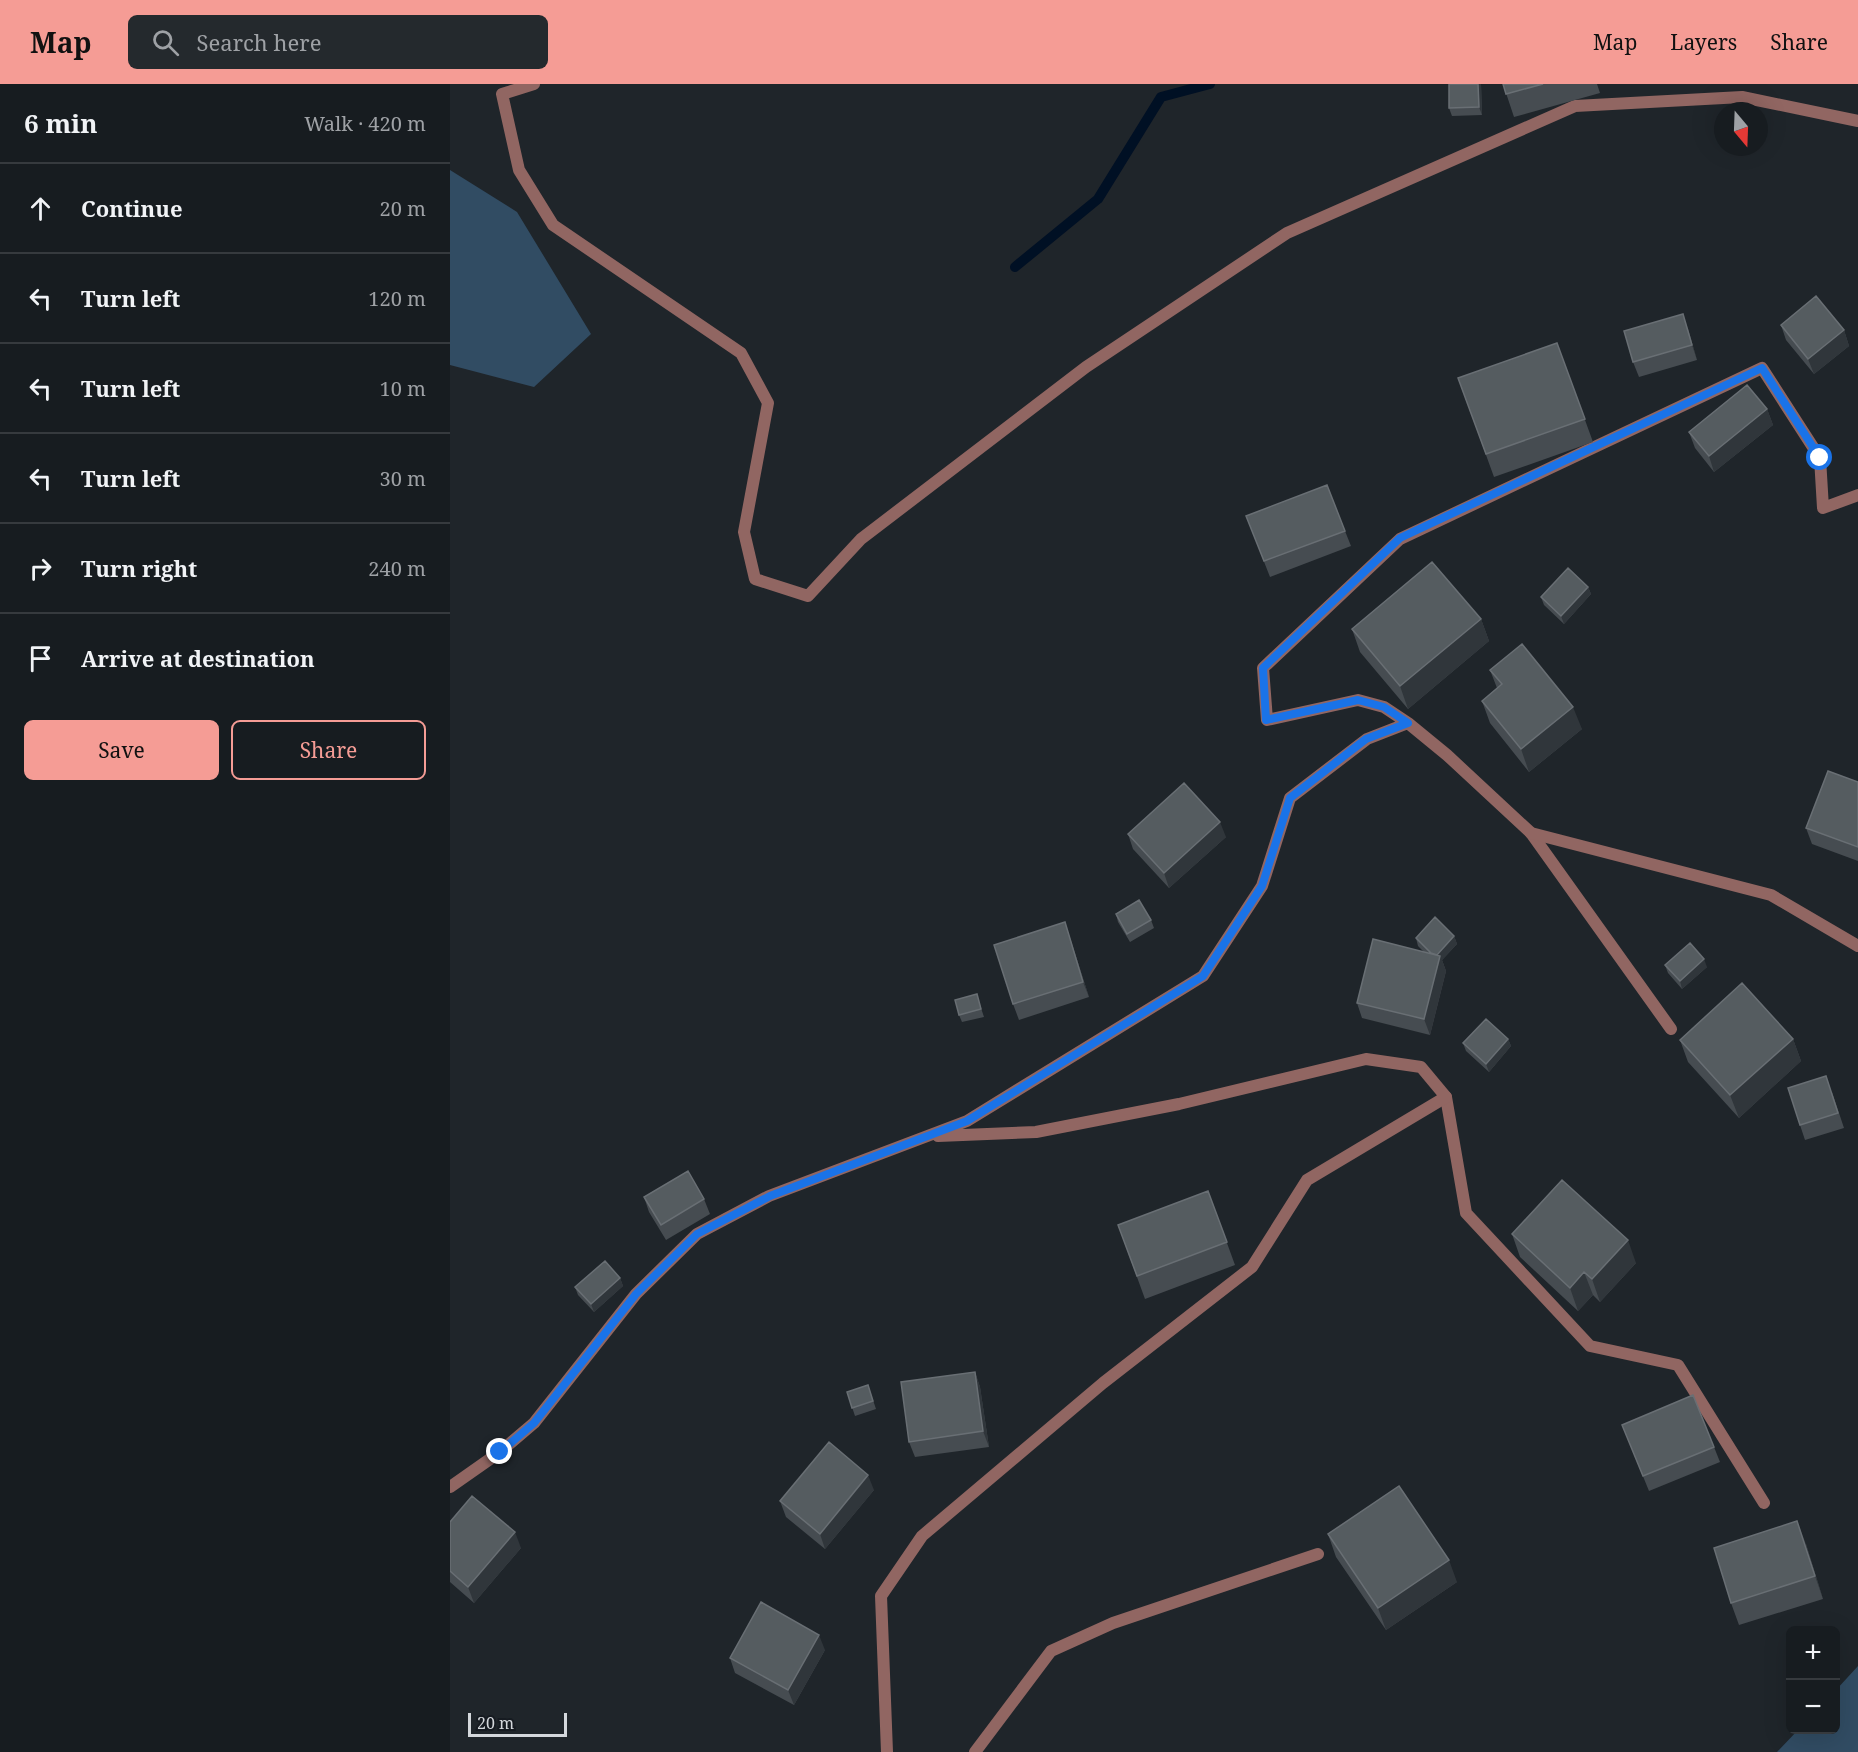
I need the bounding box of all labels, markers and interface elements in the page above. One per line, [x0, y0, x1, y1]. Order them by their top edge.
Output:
search box [128, 15, 548, 69]
text: Map [30, 23, 92, 61]
icon: search [149, 26, 182, 59]
text: Search here [197, 27, 321, 57]
text: Map [1593, 28, 1637, 56]
text: Layers [1670, 28, 1737, 56]
text: Share [1770, 28, 1828, 56]
north arrow [1714, 102, 1768, 156]
text: 6 min [24, 105, 98, 141]
text: Walk · 420 m [304, 110, 426, 137]
icon: ahead [24, 192, 57, 225]
text: Continue [81, 193, 183, 223]
text: 20 m [380, 195, 426, 222]
icon: left [24, 282, 57, 315]
text: Turn left [81, 283, 180, 313]
text: 120 m [368, 285, 426, 312]
icon: left [24, 372, 57, 405]
text: Turn left [81, 373, 180, 403]
text: 10 m [380, 375, 426, 402]
route start [1806, 444, 1832, 470]
icon: left [24, 462, 57, 495]
text: Turn left [81, 463, 180, 493]
text: 30 m [380, 465, 426, 492]
icon: right [24, 552, 57, 585]
text: Turn right [81, 553, 197, 583]
text: 240 m [368, 555, 426, 582]
icon: arrive [24, 642, 57, 675]
text: Arrive at destination [81, 643, 315, 673]
button: Save [24, 720, 219, 780]
button: Share [231, 720, 426, 780]
route end [486, 1438, 512, 1464]
map controls [1786, 1626, 1840, 1734]
button: + [1786, 1626, 1840, 1680]
button: − [1786, 1680, 1840, 1734]
scale bar [468, 1710, 567, 1738]
text: 20 m [477, 1712, 514, 1734]

